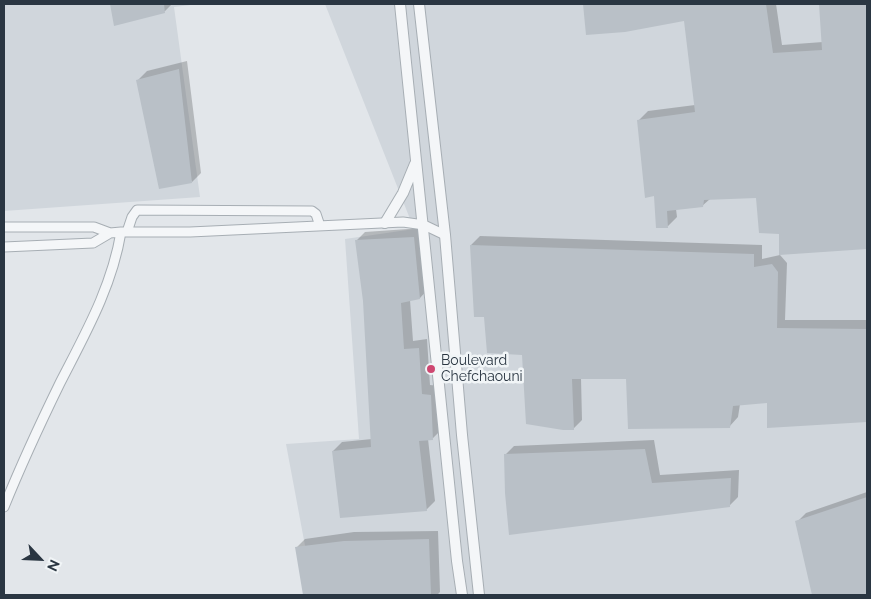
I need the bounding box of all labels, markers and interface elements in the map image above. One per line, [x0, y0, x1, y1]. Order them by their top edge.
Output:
place label: Boulevard Chefchaouni [441, 353, 523, 386]
marker: Boulevard Chefchaouni [425, 363, 437, 375]
north arrow [15, 534, 65, 584]
text: N [44, 557, 63, 574]

